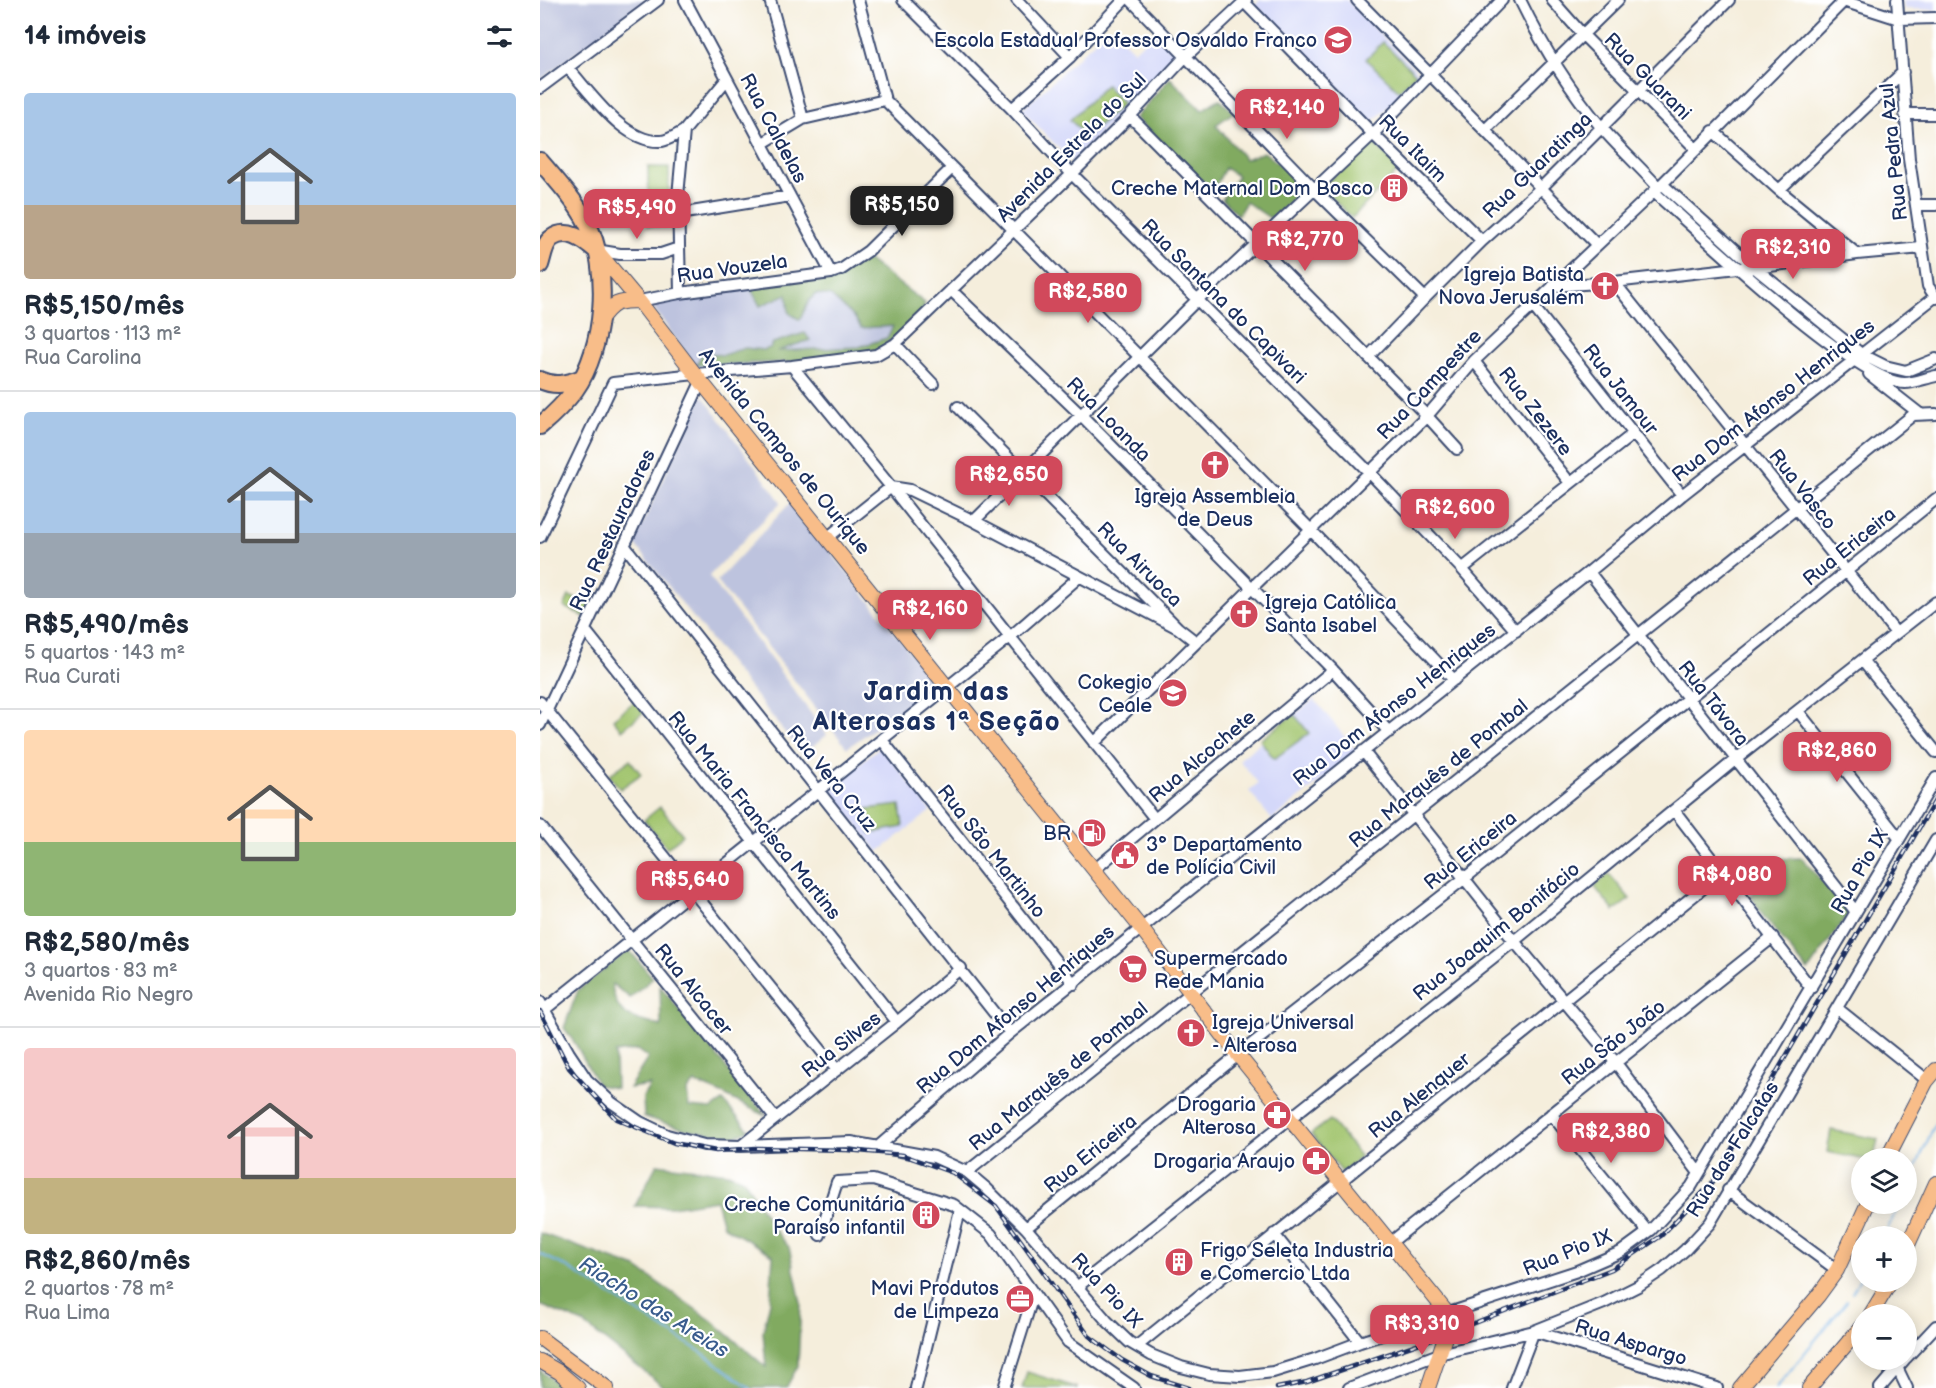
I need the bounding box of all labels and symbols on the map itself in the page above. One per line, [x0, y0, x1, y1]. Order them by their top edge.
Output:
school or university icon: Escola Estadual Professor Osvaldo Franco [1322, 24, 1354, 56]
street label: Rua Guarani [1599, 28, 1696, 125]
place label: Escola Estadual Professor Osvaldo Franco [934, 29, 1317, 53]
street label: Avenida Estrela do Sul [992, 68, 1151, 227]
street label: Rua Caldelas [734, 70, 812, 188]
street label: Rua Pedra Azul [1875, 82, 1913, 222]
pin: R$2,140 [1232, 89, 1342, 140]
street label: Rua Guaratinga [1478, 108, 1597, 224]
street label: Rua Itaim [1373, 110, 1451, 188]
building icon: Creche Maternal Dom Bosco [1378, 172, 1410, 204]
place label: Creche Maternal Dom Bosco [1111, 177, 1373, 201]
pin: R$5,150 [847, 186, 957, 237]
pin: R$5,490 [582, 189, 692, 240]
street label: Rua Santana do Capivari [1136, 214, 1311, 389]
pin: R$2,770 [1250, 221, 1360, 272]
pin: R$2,310 [1738, 229, 1848, 280]
street label: Rua Vouzela [675, 249, 789, 289]
place label: Igreja Batista Nova Jerusalém [1438, 263, 1584, 310]
church icon: Igreja Batista Nova Jerusalém [1589, 270, 1621, 302]
pin: R$2,580 [1033, 273, 1143, 324]
street label: Rua Dom Afonso Henriques [1667, 314, 1880, 487]
street label: Rua Campestre [1372, 324, 1487, 445]
street label: Rua Jamour [1577, 339, 1664, 440]
street label: Avenida Campos de Ourique [693, 343, 875, 560]
street label: Rua Zezere [1493, 362, 1577, 461]
street label: Rua Loanda [1061, 372, 1156, 467]
street label: Rua Vasco [1763, 445, 1841, 535]
street label: Rua Restauradores [565, 446, 661, 615]
church icon: Igreja Assembleia de Deus [1199, 449, 1231, 481]
pin: R$2,650 [954, 456, 1064, 507]
place label: Igreja Assembleia de Deus [1134, 485, 1296, 532]
pin: R$2,600 [1400, 489, 1510, 540]
street label: Rua Ericeira [1798, 502, 1901, 591]
street label: Rua Airuoca [1092, 517, 1187, 612]
pin: R$2,160 [875, 590, 985, 641]
place label: Igreja Católica Santa Isabel [1265, 591, 1396, 638]
church icon: Igreja Católica Santa Isabel [1228, 598, 1260, 630]
street label: Rua Dom Afonso Henriques [1288, 618, 1501, 791]
street label: Rua Távora [1672, 656, 1754, 751]
place label: Cokegio Ceale [1078, 671, 1152, 718]
district label: Jardim das Alterosas 1ª Seção [812, 677, 1061, 738]
school or university icon: Cokegio Ceale [1157, 677, 1189, 709]
street label: Rua Marquês de Pombal [1344, 694, 1533, 853]
street label: Rua Alcochete [1145, 705, 1261, 808]
street label: Rua Maria Francisca Martins [663, 707, 846, 925]
street label: Rua Vera Cruz [781, 721, 882, 837]
pin: R$2,860 [1782, 732, 1892, 783]
street label: Rua São Martinho [932, 780, 1051, 923]
street label: Rua Ericeira [1419, 806, 1522, 895]
fuel station icon: BR [1076, 817, 1108, 849]
place label: BR [1043, 822, 1071, 846]
street label: Rua Pio IX [1826, 824, 1894, 918]
place label: 3° Departamento de Polícia Civil [1146, 833, 1302, 880]
public building icon: 3° Departamento de Polícia Civil [1109, 839, 1141, 871]
pin: R$4,080 [1677, 856, 1787, 907]
street label: Rua Joaquim Bonifácio [1408, 857, 1585, 1006]
pin: R$5,640 [635, 861, 745, 912]
street label: Rua Dom Afonso Henriques [912, 920, 1120, 1100]
street label: Rua Alcacer [649, 939, 738, 1041]
place label: Supermercado Rede Mania [1154, 947, 1288, 994]
supermarket icon: Supermercado Rede Mania [1117, 953, 1149, 985]
street label: Rua São João [1557, 995, 1670, 1091]
street label: Rua Marquês de Pombal [964, 997, 1153, 1156]
street label: Rua Silves [797, 1006, 886, 1083]
place label: Igreja Universal - Alterosa [1212, 1011, 1354, 1058]
church icon: Igreja Universal - Alterosa [1175, 1017, 1207, 1049]
street label: Rua Alenquer [1364, 1047, 1476, 1144]
street label: Rua das Falcatas [1681, 1077, 1784, 1222]
place label: Drogaria Alterosa [1177, 1093, 1256, 1140]
pharmacy icon: Drogaria Alterosa [1261, 1099, 1293, 1131]
street label: Rua Ericeira [1039, 1109, 1142, 1198]
pin: R$2,380 [1556, 1113, 1666, 1164]
pharmacy icon: Drogaria Araujo [1300, 1145, 1332, 1177]
place label: Drogaria Araujo [1153, 1150, 1295, 1174]
place label: Creche Comunitária Paraíso infantil [724, 1193, 905, 1240]
building icon: Creche Comunitária Paraíso infantil [910, 1199, 942, 1231]
street label: Rua Pio IX [1519, 1224, 1616, 1282]
place label: Frigo Seleta Industria e Comercio Ltda [1200, 1239, 1394, 1286]
building icon: Frigo Seleta Industria e Comercio Ltda [1163, 1246, 1195, 1278]
street label: Rua Pio IX [1066, 1248, 1147, 1334]
water label: Riacho das Areias [574, 1251, 734, 1364]
place label: Mavi Produtos de Limpeza [871, 1277, 999, 1324]
office icon: Mavi Produtos de Limpeza [1004, 1283, 1036, 1315]
pin: R$3,310 [1367, 1305, 1477, 1356]
street label: Rua Aspargo [1572, 1315, 1690, 1371]

